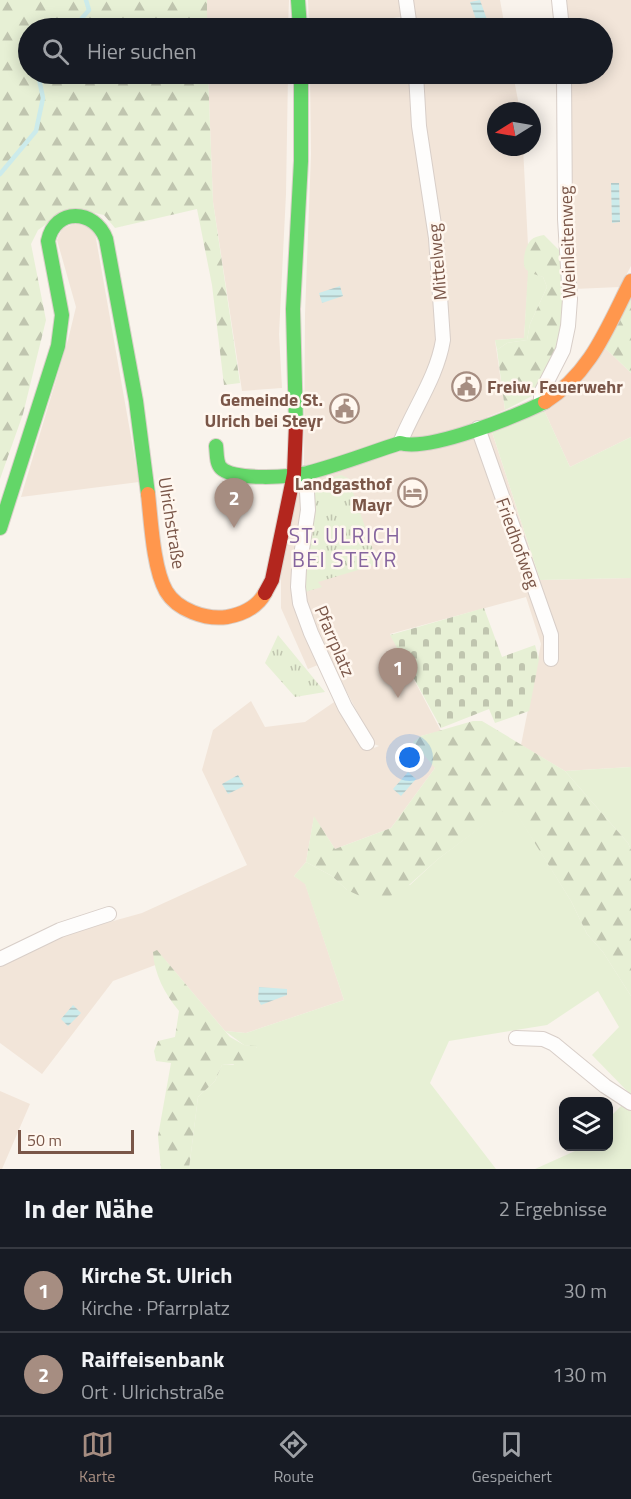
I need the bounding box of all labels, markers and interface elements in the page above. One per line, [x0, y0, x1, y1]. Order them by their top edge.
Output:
search box [18, 18, 613, 84]
text: Hier suchen [87, 34, 196, 68]
icon: search [39, 35, 72, 68]
north arrow [487, 102, 541, 156]
street label: Weinleitenweg [552, 185, 582, 299]
street label: Mittelweg [420, 223, 454, 301]
public building icon: Freiw. Feuerwehr [450, 370, 482, 402]
place label: Freiw. Feuerwehr [487, 373, 623, 400]
place label: Gemeinde St. Ulrich bei Steyr [205, 386, 323, 434]
public building icon: Gemeinde St. Ulrich bei Steyr [328, 393, 360, 425]
place label: Landgasthof Mayr [295, 470, 393, 518]
street label: Ulrichstraße [151, 475, 193, 571]
hotel icon: Landgasthof Mayr [397, 477, 429, 509]
pin: 2 [214, 478, 254, 528]
street label: Friedhofweg [489, 494, 547, 592]
district label: ST. ULRICH BEI STEYR [289, 519, 401, 575]
street label: Pfarrplatz [308, 601, 362, 681]
pin: 1 [378, 648, 418, 698]
your location [395, 743, 424, 772]
map controls [559, 1097, 613, 1151]
button: layers [559, 1097, 613, 1151]
scale bar [18, 1127, 134, 1154]
text: 50 m [27, 1128, 62, 1152]
text: In der Nähe [24, 1189, 153, 1228]
text: 2 Ergebnisse [499, 1193, 607, 1224]
text: Kirche St. Ulrich [81, 1258, 232, 1292]
text: 1 [38, 1275, 49, 1306]
text: 30 m [563, 1275, 607, 1306]
text: Kirche · Pfarrplatz [81, 1292, 230, 1323]
text: Raiffeisenbank [81, 1342, 224, 1376]
text: 2 [38, 1359, 49, 1390]
text: 130 m [552, 1359, 607, 1390]
text: Ort · Ulrichstraße [81, 1376, 224, 1407]
tab: Karte [79, 1428, 115, 1488]
tab: Route [273, 1428, 314, 1488]
tab: Gespeichert [472, 1428, 552, 1488]

